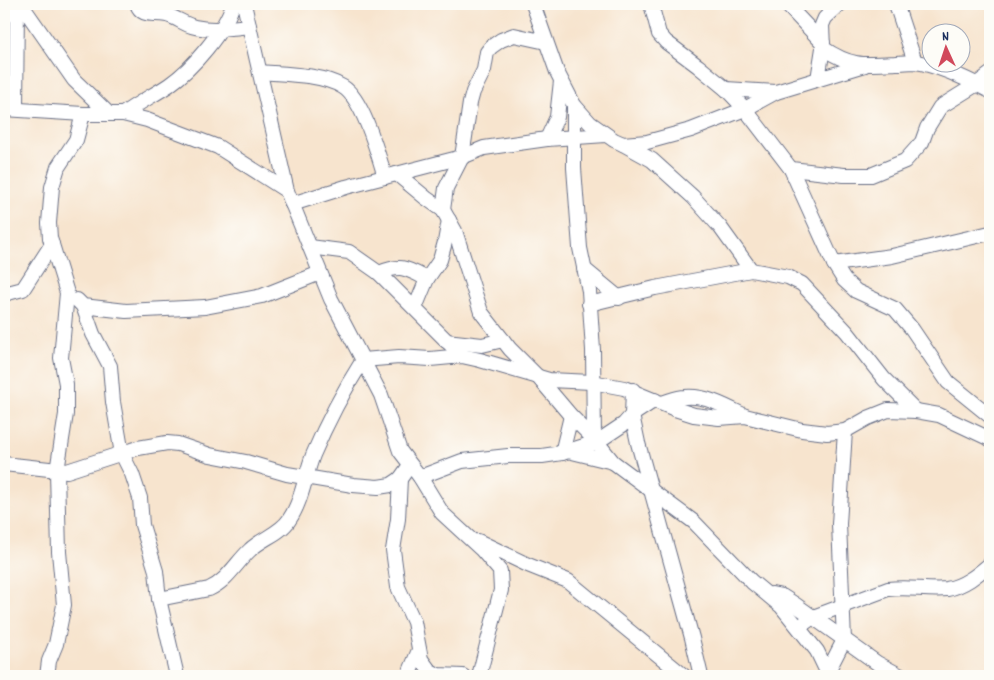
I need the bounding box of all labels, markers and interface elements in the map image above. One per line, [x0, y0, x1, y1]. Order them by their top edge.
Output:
north arrow [922, 22, 972, 72]
text: N [941, 27, 949, 47]

